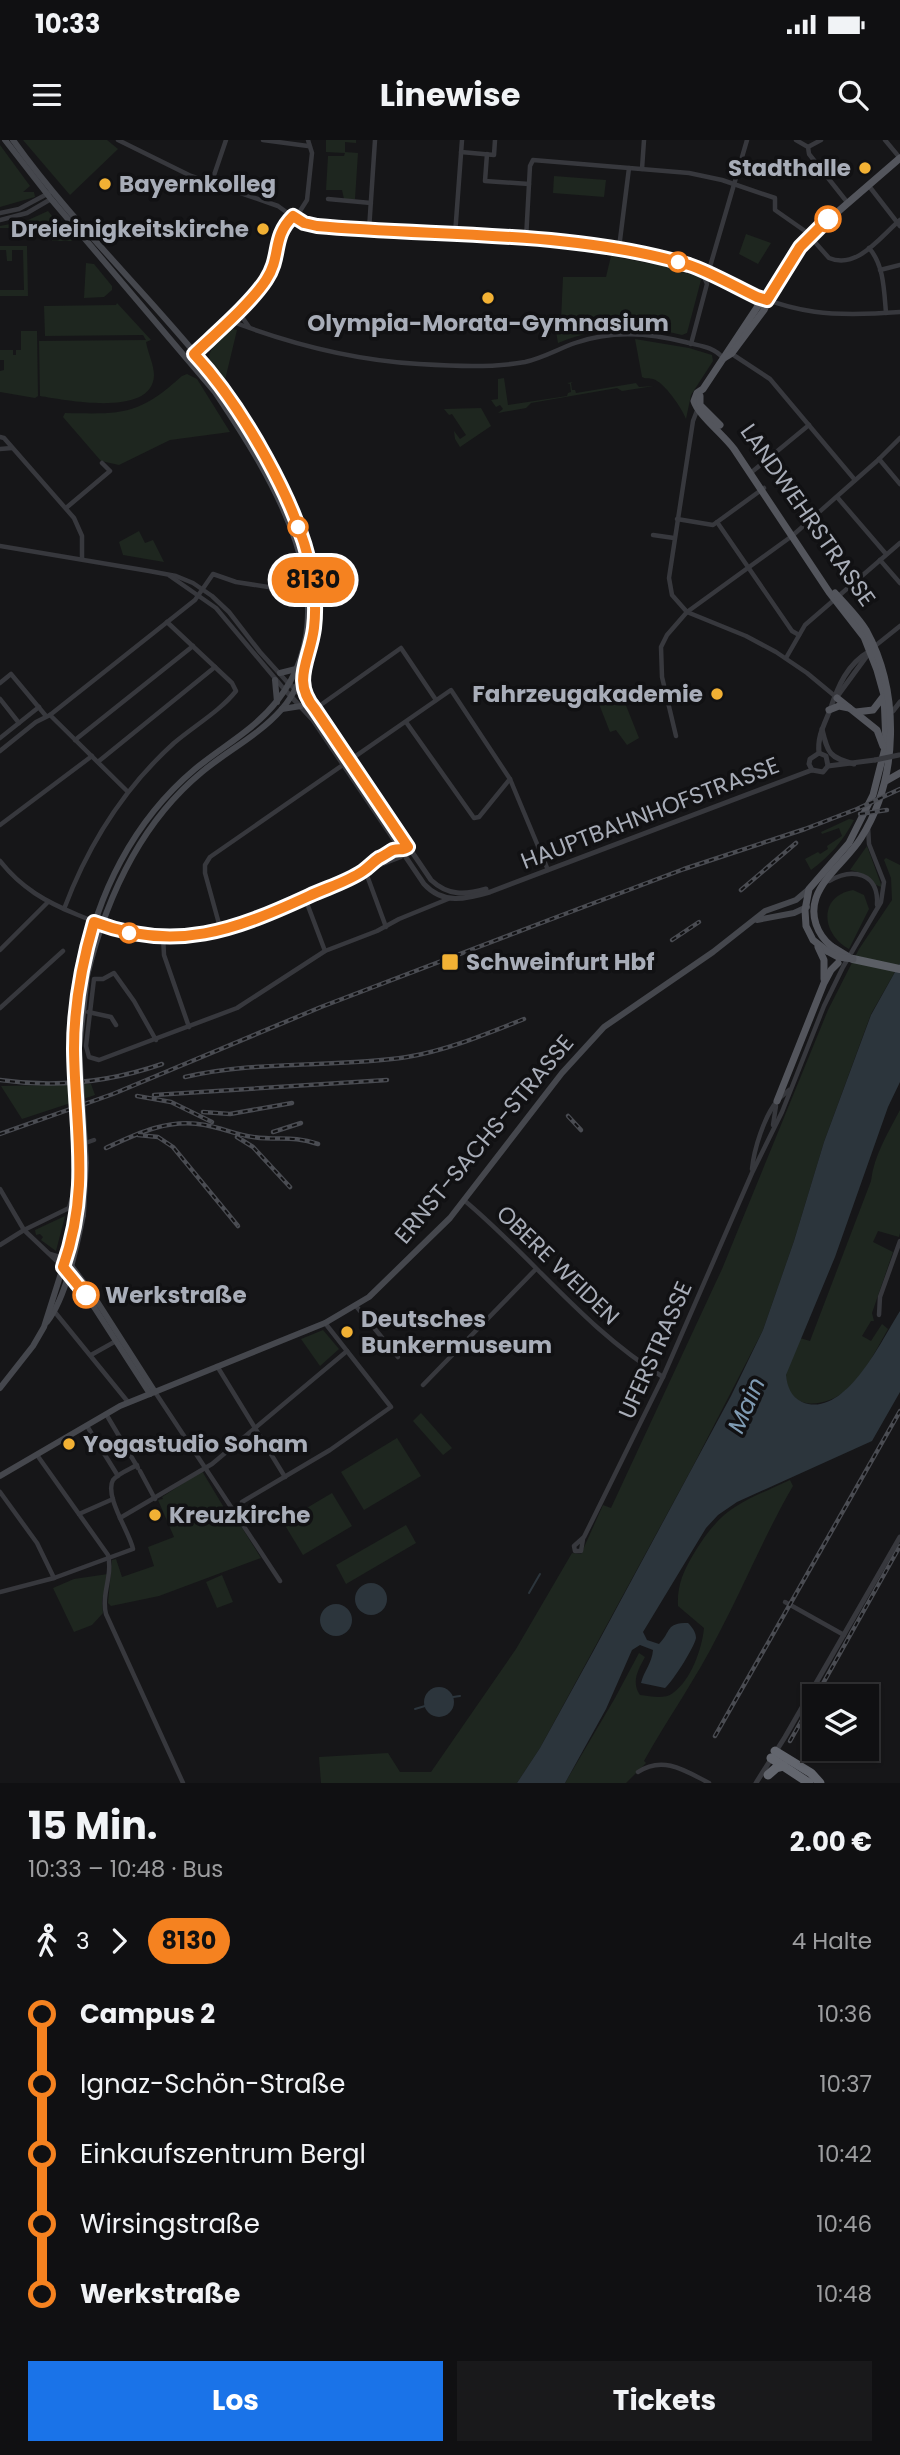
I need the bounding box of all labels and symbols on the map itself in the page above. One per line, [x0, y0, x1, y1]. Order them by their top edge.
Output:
place label: Stadthalle [728, 152, 851, 184]
marker: Stadthalle [857, 160, 873, 176]
place label: Bayernkolleg [119, 168, 276, 200]
marker: Bayernkolleg [97, 176, 113, 192]
unlabelled marker [815, 206, 841, 232]
place label: Dreieinigkeitskirche [11, 213, 249, 245]
marker: Dreieinigkeitskirche [255, 221, 271, 237]
unlabelled marker [668, 252, 688, 272]
marker: Olympia-Morata-Gymnasium [480, 290, 496, 306]
place label: Olympia-Morata-Gymnasium [307, 307, 669, 339]
street label: LANDWEHRSTRASSE [733, 417, 883, 613]
unlabelled marker [288, 517, 308, 537]
line badge: 8130 [264, 557, 362, 603]
place label: Fahrzeugakademie [472, 678, 703, 710]
marker: Fahrzeugakademie [709, 686, 725, 702]
street label: HAUPTBAHNHOFSTRASSE [516, 749, 784, 877]
unlabelled marker [119, 923, 139, 943]
place label: Schweinfurt Hbf [466, 946, 655, 978]
marker: Schweinfurt Hbf [440, 952, 460, 972]
street label: ERNST-SACHS-STRASSE [387, 1028, 581, 1250]
street label: OBERE WEIDEN [489, 1198, 627, 1332]
street label: UFERSTRASSE [610, 1276, 700, 1424]
place label: Werkstraße [105, 1279, 247, 1311]
marker: Werkstraße [73, 1282, 99, 1308]
place label: Deutsches Bunkermuseum [361, 1303, 552, 1361]
marker: Deutsches Bunkermuseum [339, 1324, 355, 1340]
water label: Main [719, 1372, 773, 1438]
place label: Yogastudio Soham [83, 1428, 308, 1460]
marker: Yogastudio Soham [61, 1436, 77, 1452]
place label: Kreuzkirche [169, 1499, 310, 1531]
marker: Kreuzkirche [147, 1507, 163, 1523]

